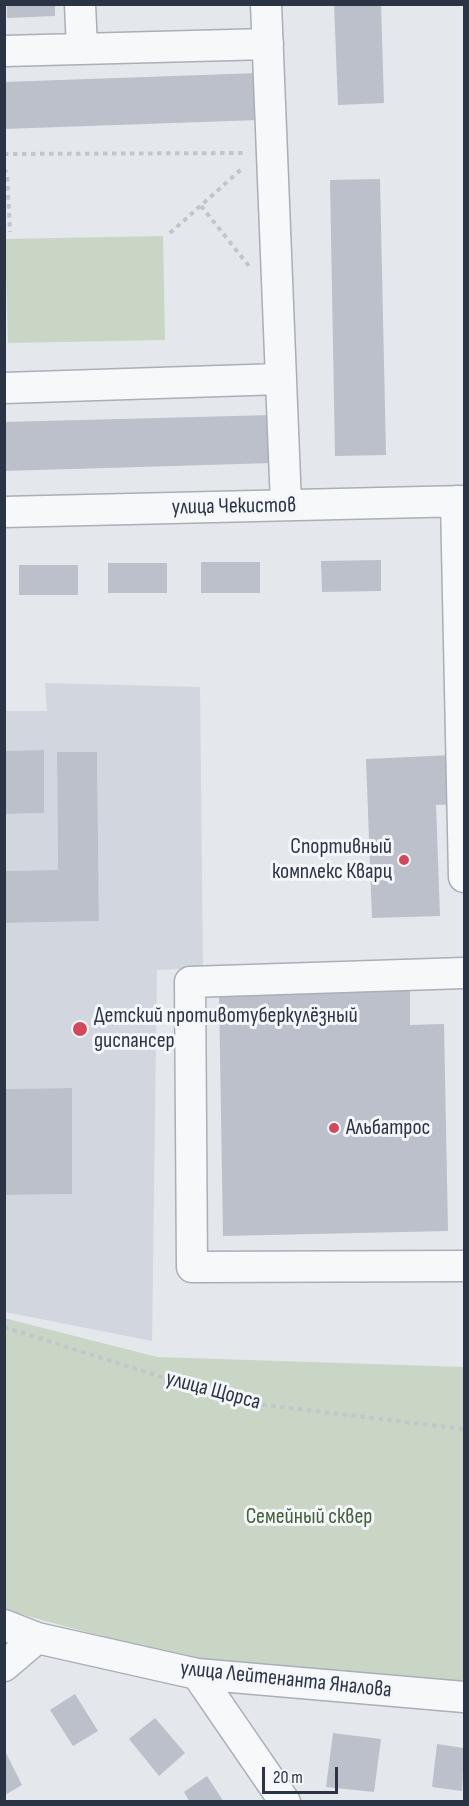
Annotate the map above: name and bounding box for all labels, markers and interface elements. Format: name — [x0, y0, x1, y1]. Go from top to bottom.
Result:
street label: улица Чекистов — [172, 493, 296, 521]
place label: Спортивный комплекс Кварц — [272, 834, 392, 885]
marker: Спортивный комплекс Кварц — [397, 853, 411, 867]
place label: Детский противотуберкулёзный диспансер — [94, 1003, 358, 1054]
marker: Детский противотуберкулёзный диспансер — [71, 1020, 89, 1038]
place label: Альбатрос — [346, 1115, 430, 1141]
marker: Альбатрос — [327, 1121, 341, 1135]
street label: улица Щорса — [163, 1366, 263, 1416]
park label: Семейный сквер — [246, 1504, 372, 1530]
street label: улица Лейтенанта Яналова — [179, 1656, 393, 1704]
scale bar — [265, 1755, 342, 1793]
text: 20 m — [273, 1767, 303, 1788]

